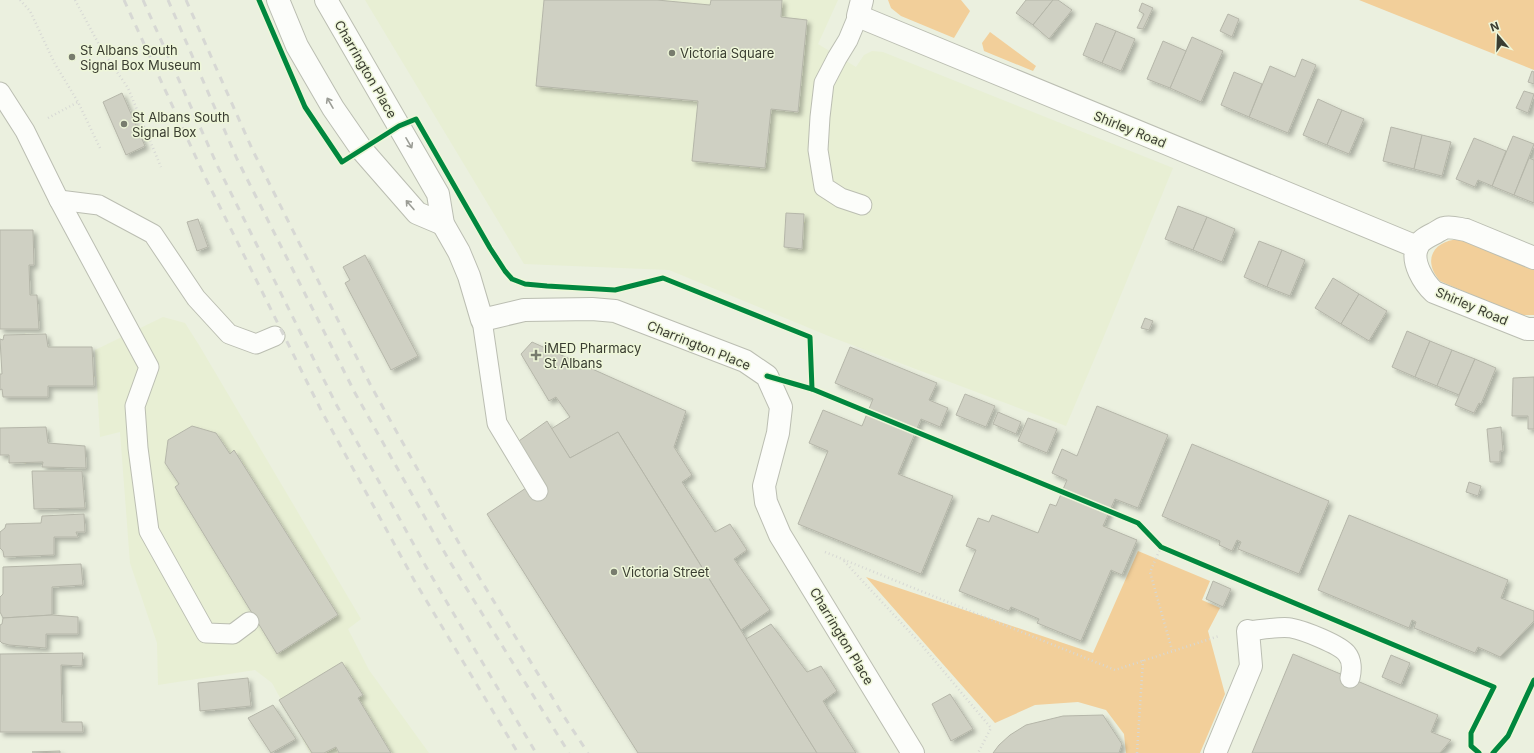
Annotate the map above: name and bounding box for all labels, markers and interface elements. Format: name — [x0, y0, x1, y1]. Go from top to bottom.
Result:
north arrow — [1478, 16, 1518, 56]
street label: Charrington Place — [331, 17, 401, 121]
text: N — [1488, 19, 1501, 35]
place label: St Albans South Signal Box Museum — [80, 42, 201, 73]
place label: Victoria Square — [680, 45, 774, 61]
marker: Victoria Square — [667, 48, 677, 58]
marker: St Albans South Signal Box Museum — [67, 52, 77, 62]
one-way arrow — [325, 97, 333, 109]
street label: Shirley Road — [1091, 107, 1169, 151]
place label: St Albans South Signal Box — [132, 109, 230, 140]
marker: St Albans South Signal Box — [119, 119, 129, 129]
one-way arrow — [405, 137, 413, 149]
one-way arrow — [406, 200, 415, 210]
street label: Shirley Road — [1433, 284, 1511, 328]
street label: Charrington Place — [645, 317, 753, 373]
place label: iMED Pharmacy St Albans — [544, 340, 641, 371]
marker: iMED Pharmacy St Albans — [531, 350, 541, 360]
place label: Victoria Street — [622, 564, 709, 580]
marker: Victoria Street — [609, 567, 619, 577]
street label: Charrington Place — [807, 585, 877, 687]

